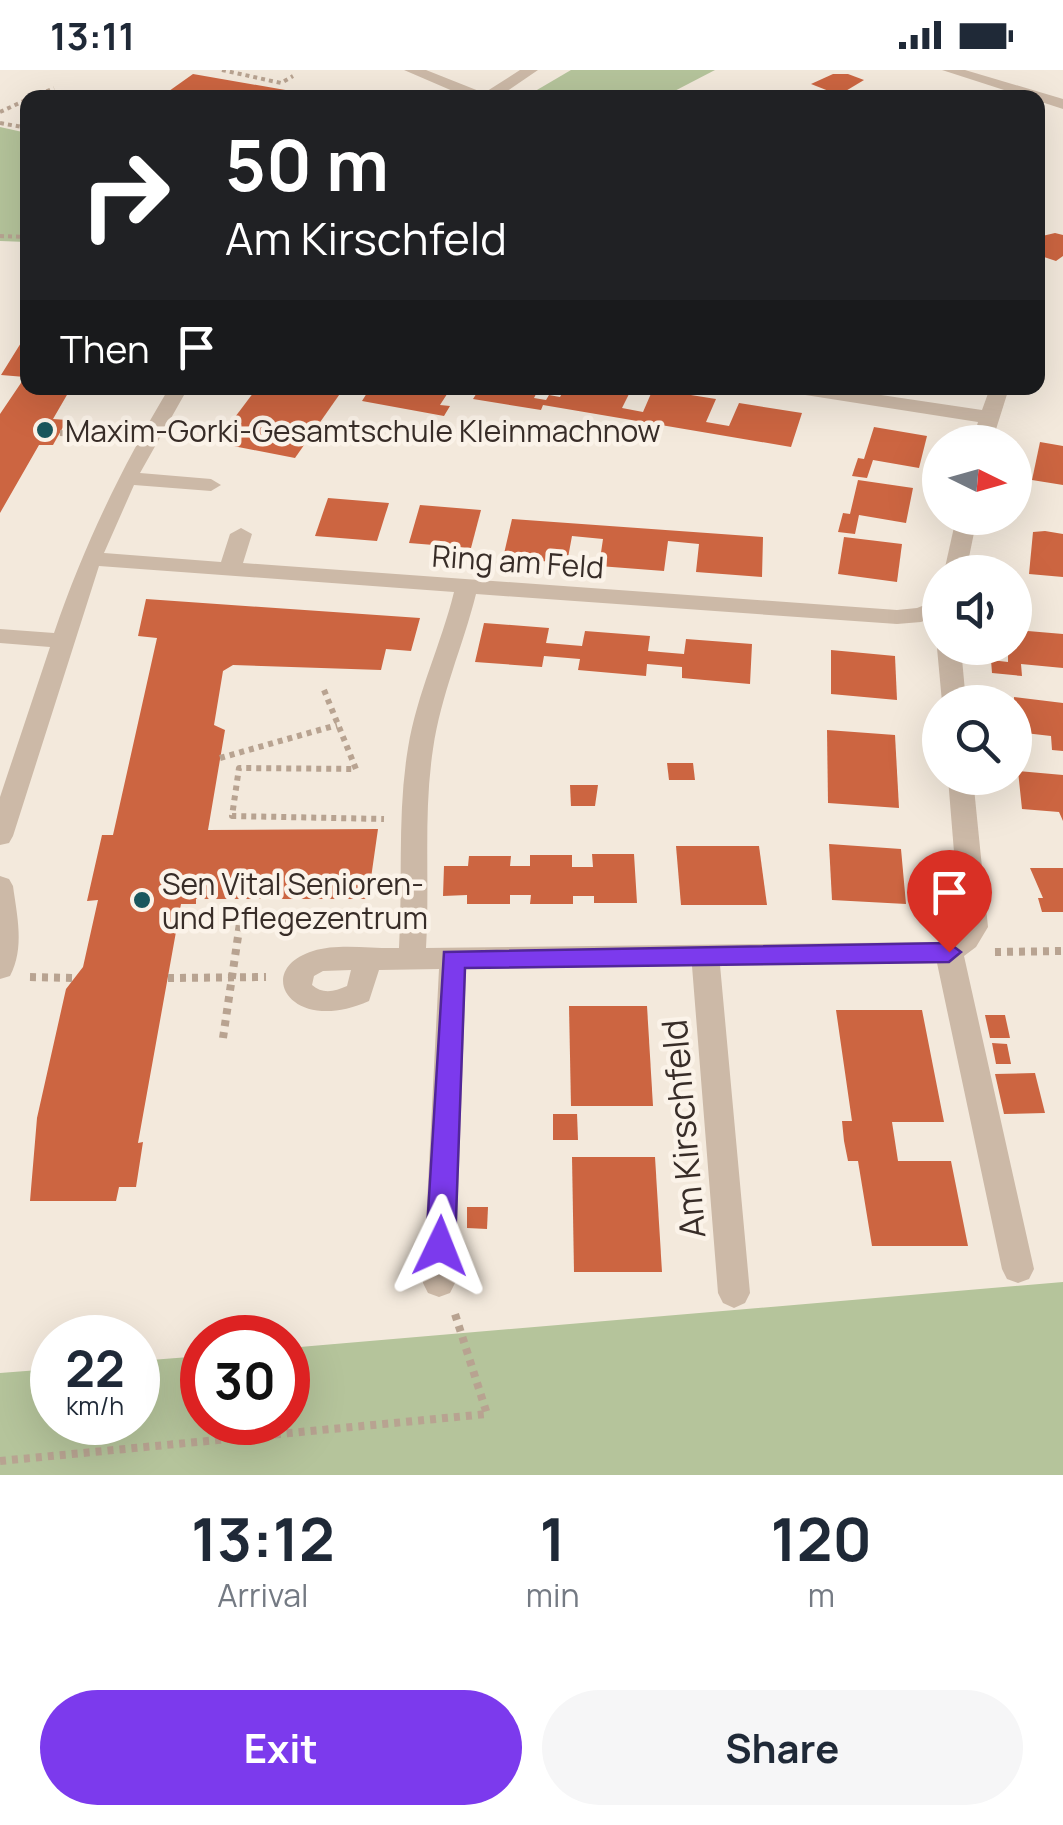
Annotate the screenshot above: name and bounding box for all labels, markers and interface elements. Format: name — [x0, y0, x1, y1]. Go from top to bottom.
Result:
text: 13:11 — [50, 9, 135, 61]
text: 50 m — [225, 116, 389, 212]
icon: right — [60, 130, 190, 260]
text: Am Kirschfeld — [225, 207, 507, 269]
icon: arrive — [169, 320, 224, 375]
text: Then — [60, 322, 149, 374]
place label: Maxim-Gorki-Gesamtschule Kleinmachnow — [65, 410, 661, 451]
marker: Maxim-Gorki-Gesamtschule Kleinmachnow — [34, 419, 56, 441]
north arrow — [922, 425, 1032, 535]
map controls — [922, 425, 1032, 795]
street label: Ring am Feld — [430, 535, 606, 587]
button: sound — [922, 555, 1032, 665]
button: search — [922, 685, 1032, 795]
pin — [907, 850, 992, 953]
place label: Sen Vital Senioren- und Pflegezentrum — [162, 863, 428, 938]
icon: arrive — [922, 865, 977, 920]
marker: Sen Vital Senioren- und Pflegezentrum — [131, 889, 153, 911]
street label: Am Kirschfeld — [650, 1018, 716, 1240]
position arrow — [388, 1194, 492, 1298]
speed limit sign: 30 — [180, 1315, 310, 1445]
text: 22 — [65, 1334, 125, 1402]
text: km/h — [66, 1388, 124, 1423]
text: 13:12 — [191, 1497, 335, 1579]
text: 1 — [539, 1497, 566, 1579]
text: 120 — [770, 1497, 872, 1579]
text: Arrival — [217, 1573, 309, 1617]
text: min — [526, 1573, 579, 1617]
text: m — [808, 1573, 835, 1617]
button: Exit — [40, 1690, 522, 1805]
button: Share — [542, 1690, 1023, 1805]

